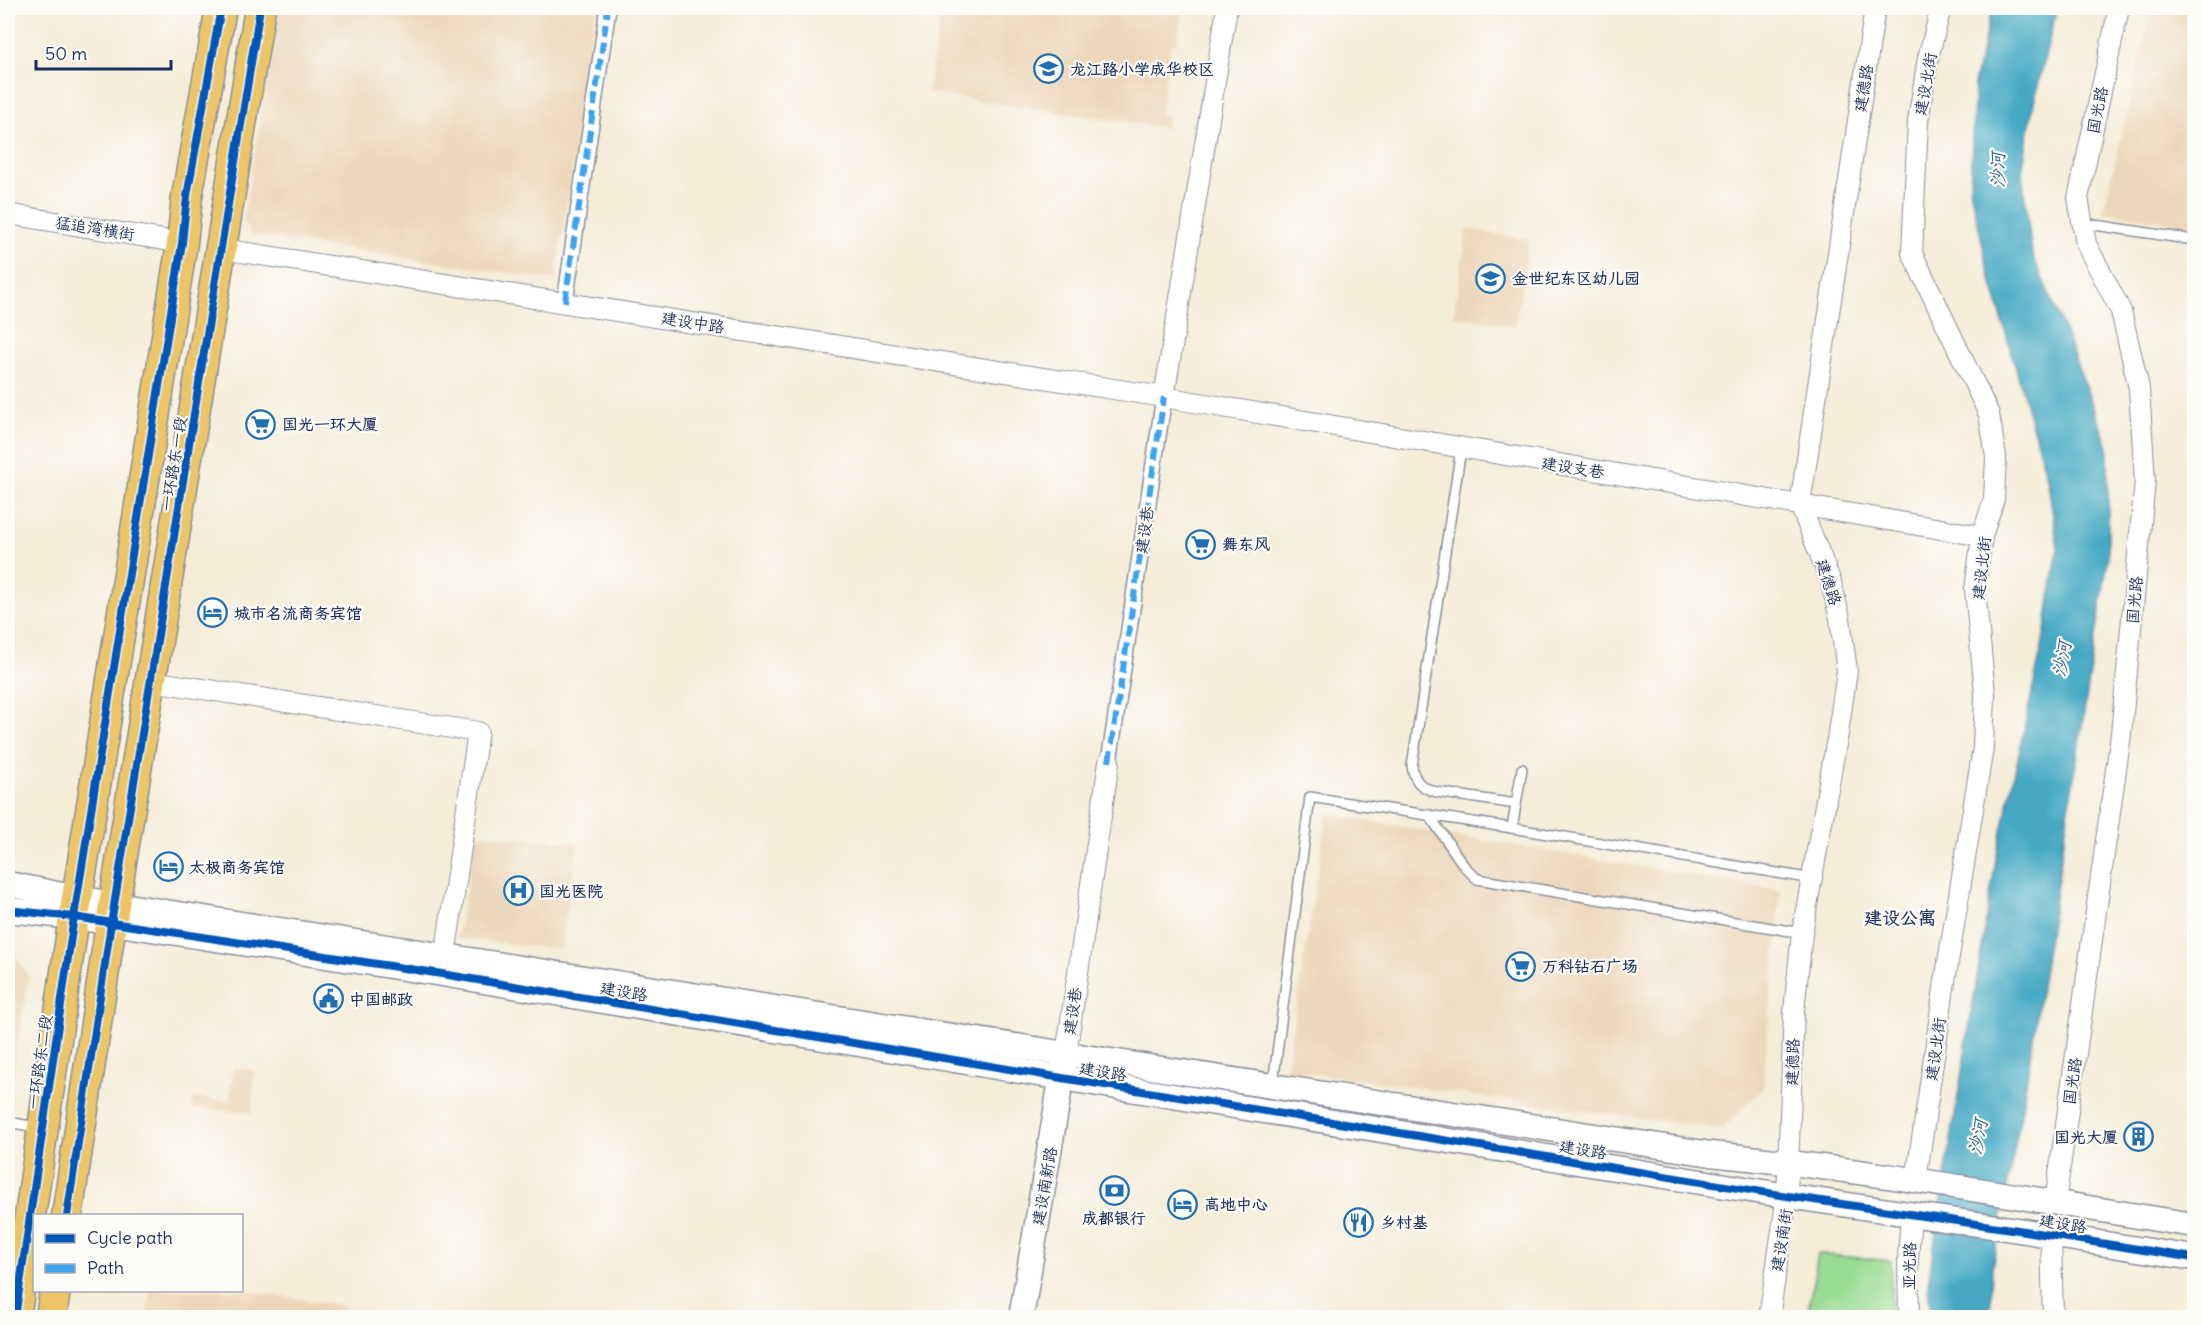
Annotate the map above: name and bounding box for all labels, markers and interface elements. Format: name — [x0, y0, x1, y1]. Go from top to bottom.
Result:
scale bar — [36, 33, 171, 71]
text: 50 m — [45, 42, 87, 65]
street label: 建设北街 — [1910, 51, 1940, 117]
school or university icon: 龙江路小学成华校区 — [1033, 53, 1065, 85]
place label: 龙江路小学成华校区 — [1070, 59, 1214, 79]
street label: 建德路 — [1849, 63, 1877, 113]
street label: 国光路 — [2083, 85, 2111, 135]
water label: 沙河 — [1986, 149, 2009, 188]
street label: 猛追湾横街 — [54, 212, 136, 244]
school or university icon: 金世纪东区幼儿园 — [1475, 262, 1507, 294]
place label: 金世纪东区幼儿园 — [1512, 268, 1640, 288]
street label: 建设中路 — [660, 307, 726, 337]
supermarket icon: 国光一环大厦 — [245, 408, 277, 440]
place label: 国光一环大厦 — [282, 414, 378, 434]
street label: 一环路东一段 — [156, 415, 190, 513]
street label: 建设支巷 — [1540, 452, 1606, 482]
street label: 建设巷 — [1131, 505, 1157, 555]
supermarket icon: 舞东风 — [1185, 528, 1217, 560]
place label: 舞东风 — [1222, 534, 1270, 554]
street label: 建设北街 — [1968, 535, 1994, 601]
street label: 建德路 — [1812, 556, 1846, 608]
street label: 国光路 — [2122, 575, 2146, 625]
hotel icon: 城市名流商务宾馆 — [197, 597, 229, 629]
place label: 城市名流商务宾馆 — [234, 603, 362, 623]
water label: 沙河 — [2047, 636, 2076, 679]
hotel icon: 太极商务宾馆 — [152, 851, 184, 883]
place label: 太极商务宾馆 — [189, 857, 285, 877]
hospital icon: 国光医院 — [502, 875, 534, 907]
place label: 国光医院 — [539, 881, 603, 901]
district label: 建设公寓 — [1864, 906, 1936, 929]
supermarket icon: 万科钻石广场 — [1505, 950, 1537, 982]
place label: 万科钻石广场 — [1542, 956, 1638, 976]
street label: 建设路 — [599, 977, 649, 1005]
public building icon: 中国邮政 — [312, 983, 344, 1015]
street label: 建设巷 — [1059, 986, 1085, 1036]
place label: 中国邮政 — [349, 989, 413, 1009]
street label: 一环路东二段 — [22, 1013, 56, 1111]
street label: 建设北街 — [1921, 1016, 1949, 1082]
street label: 建德路 — [1781, 1038, 1803, 1086]
street label: 国光路 — [2059, 1056, 2085, 1106]
street label: 建设路 — [1078, 1057, 1128, 1085]
water label: 沙河 — [1963, 1114, 1992, 1157]
building icon: 国光大厦 — [2123, 1121, 2155, 1153]
place label: 国光大厦 — [2054, 1127, 2118, 1147]
street label: 建设路 — [1558, 1135, 1608, 1163]
street label: 建设南新路 — [1027, 1145, 1061, 1227]
bank icon: 成都银行 — [1098, 1174, 1130, 1206]
hotel icon: 高地中心 — [1167, 1188, 1199, 1220]
place label: 高地中心 — [1204, 1194, 1268, 1214]
restaurant icon: 乡村基 — [1343, 1206, 1375, 1238]
street label: 建设南街 — [1766, 1207, 1796, 1273]
place label: 成都银行 — [1082, 1208, 1146, 1228]
street label: 建设路 — [2038, 1209, 2088, 1237]
place label: 乡村基 — [1380, 1212, 1428, 1232]
legend — [33, 1214, 243, 1292]
text: Cycle path — [87, 1226, 173, 1249]
street label: 亚光路 — [1899, 1242, 1919, 1290]
text: Path — [87, 1256, 124, 1279]

